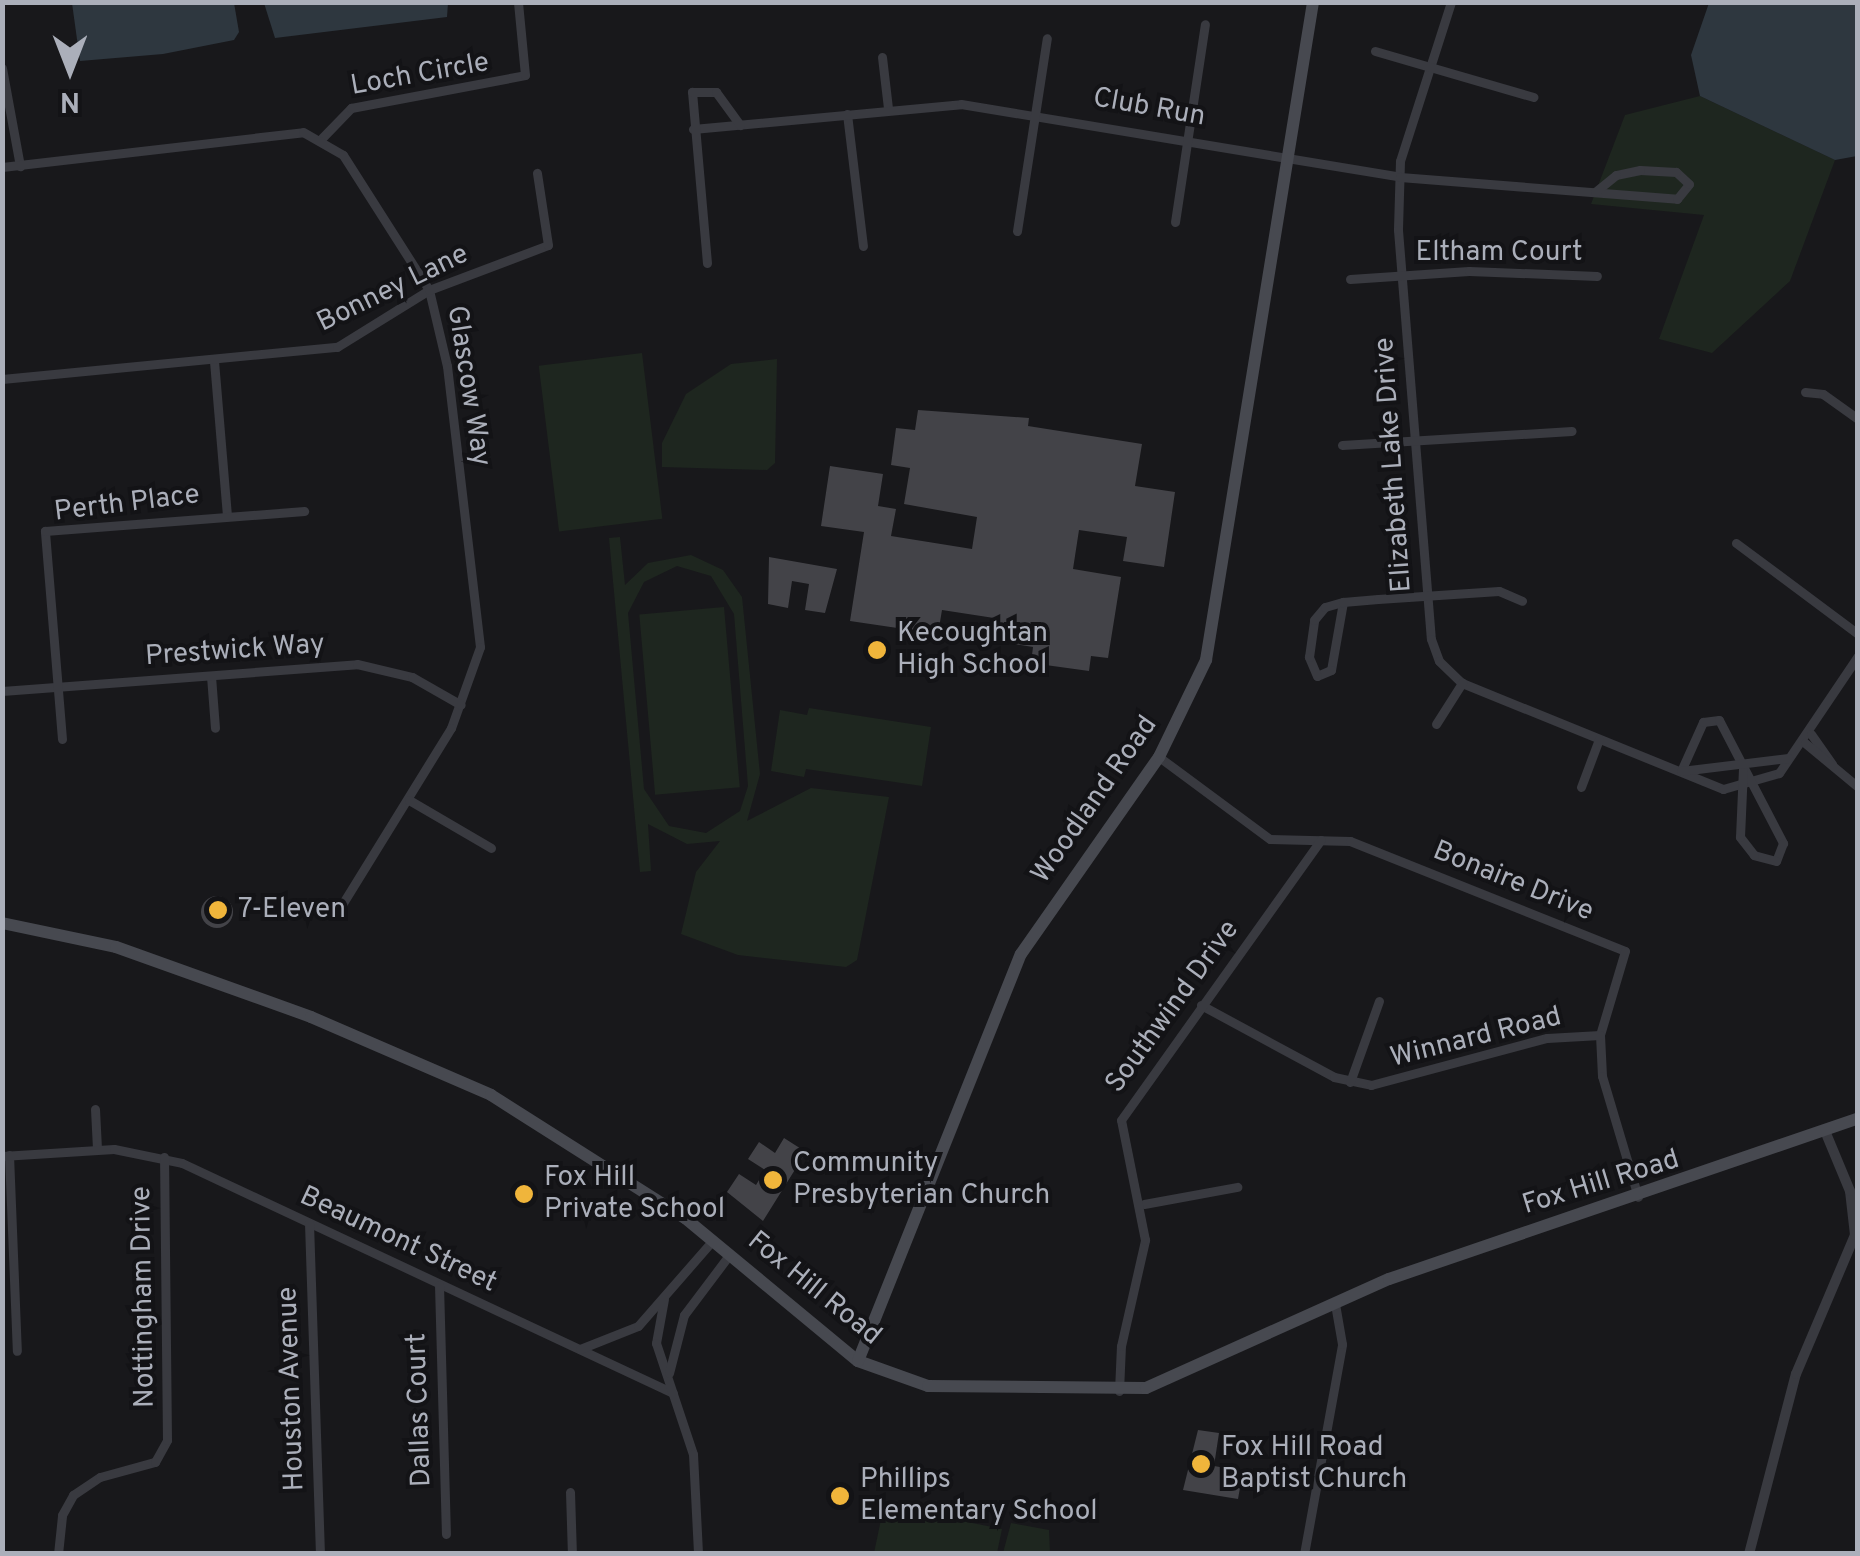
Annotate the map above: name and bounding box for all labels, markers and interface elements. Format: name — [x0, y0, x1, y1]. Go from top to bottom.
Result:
north arrow — [20, 20, 120, 120]
street label: Loch Circle — [348, 46, 492, 104]
text: N — [60, 82, 80, 118]
street label: Club Run — [1090, 82, 1208, 134]
street label: Eltham Court — [1415, 236, 1583, 270]
street label: Bonney Lane — [312, 238, 474, 340]
street label: Glascow Way — [439, 303, 497, 469]
street label: Elizabeth Lake Drive — [1368, 336, 1420, 594]
street label: Perth Place — [52, 478, 202, 530]
place label: Kecoughtan High School — [897, 617, 1048, 683]
street label: Prestwick Way — [144, 628, 326, 674]
marker: Kecoughtan High School — [866, 639, 888, 661]
street label: Woodland Road — [1025, 710, 1165, 890]
street label: Bonaire Drive — [1428, 835, 1598, 929]
place label: 7-Eleven — [238, 893, 346, 927]
marker: 7-Eleven — [207, 899, 229, 921]
street label: Southwind Drive — [1099, 914, 1247, 1100]
street label: Winnard Road — [1387, 1001, 1565, 1075]
street label: Fox Hill Road — [1518, 1143, 1684, 1223]
place label: Community Presbyterian Church — [793, 1147, 1050, 1213]
place label: Fox Hill Private School — [544, 1161, 725, 1227]
marker: Community Presbyterian Church — [762, 1169, 784, 1191]
street label: Beaumont Street — [294, 1180, 502, 1300]
marker: Fox Hill Private School — [513, 1183, 535, 1205]
street label: Nottingham Drive — [125, 1186, 163, 1408]
street label: Fox Hill Road — [740, 1225, 888, 1353]
street label: Houston Avenue — [272, 1286, 312, 1492]
street label: Dallas Court — [401, 1332, 439, 1488]
place label: Fox Hill Road Baptist Church — [1221, 1431, 1407, 1497]
marker: Fox Hill Road Baptist Church — [1190, 1453, 1212, 1475]
place label: Phillips Elementary School — [860, 1463, 1098, 1529]
marker: Phillips Elementary School — [829, 1485, 851, 1507]

